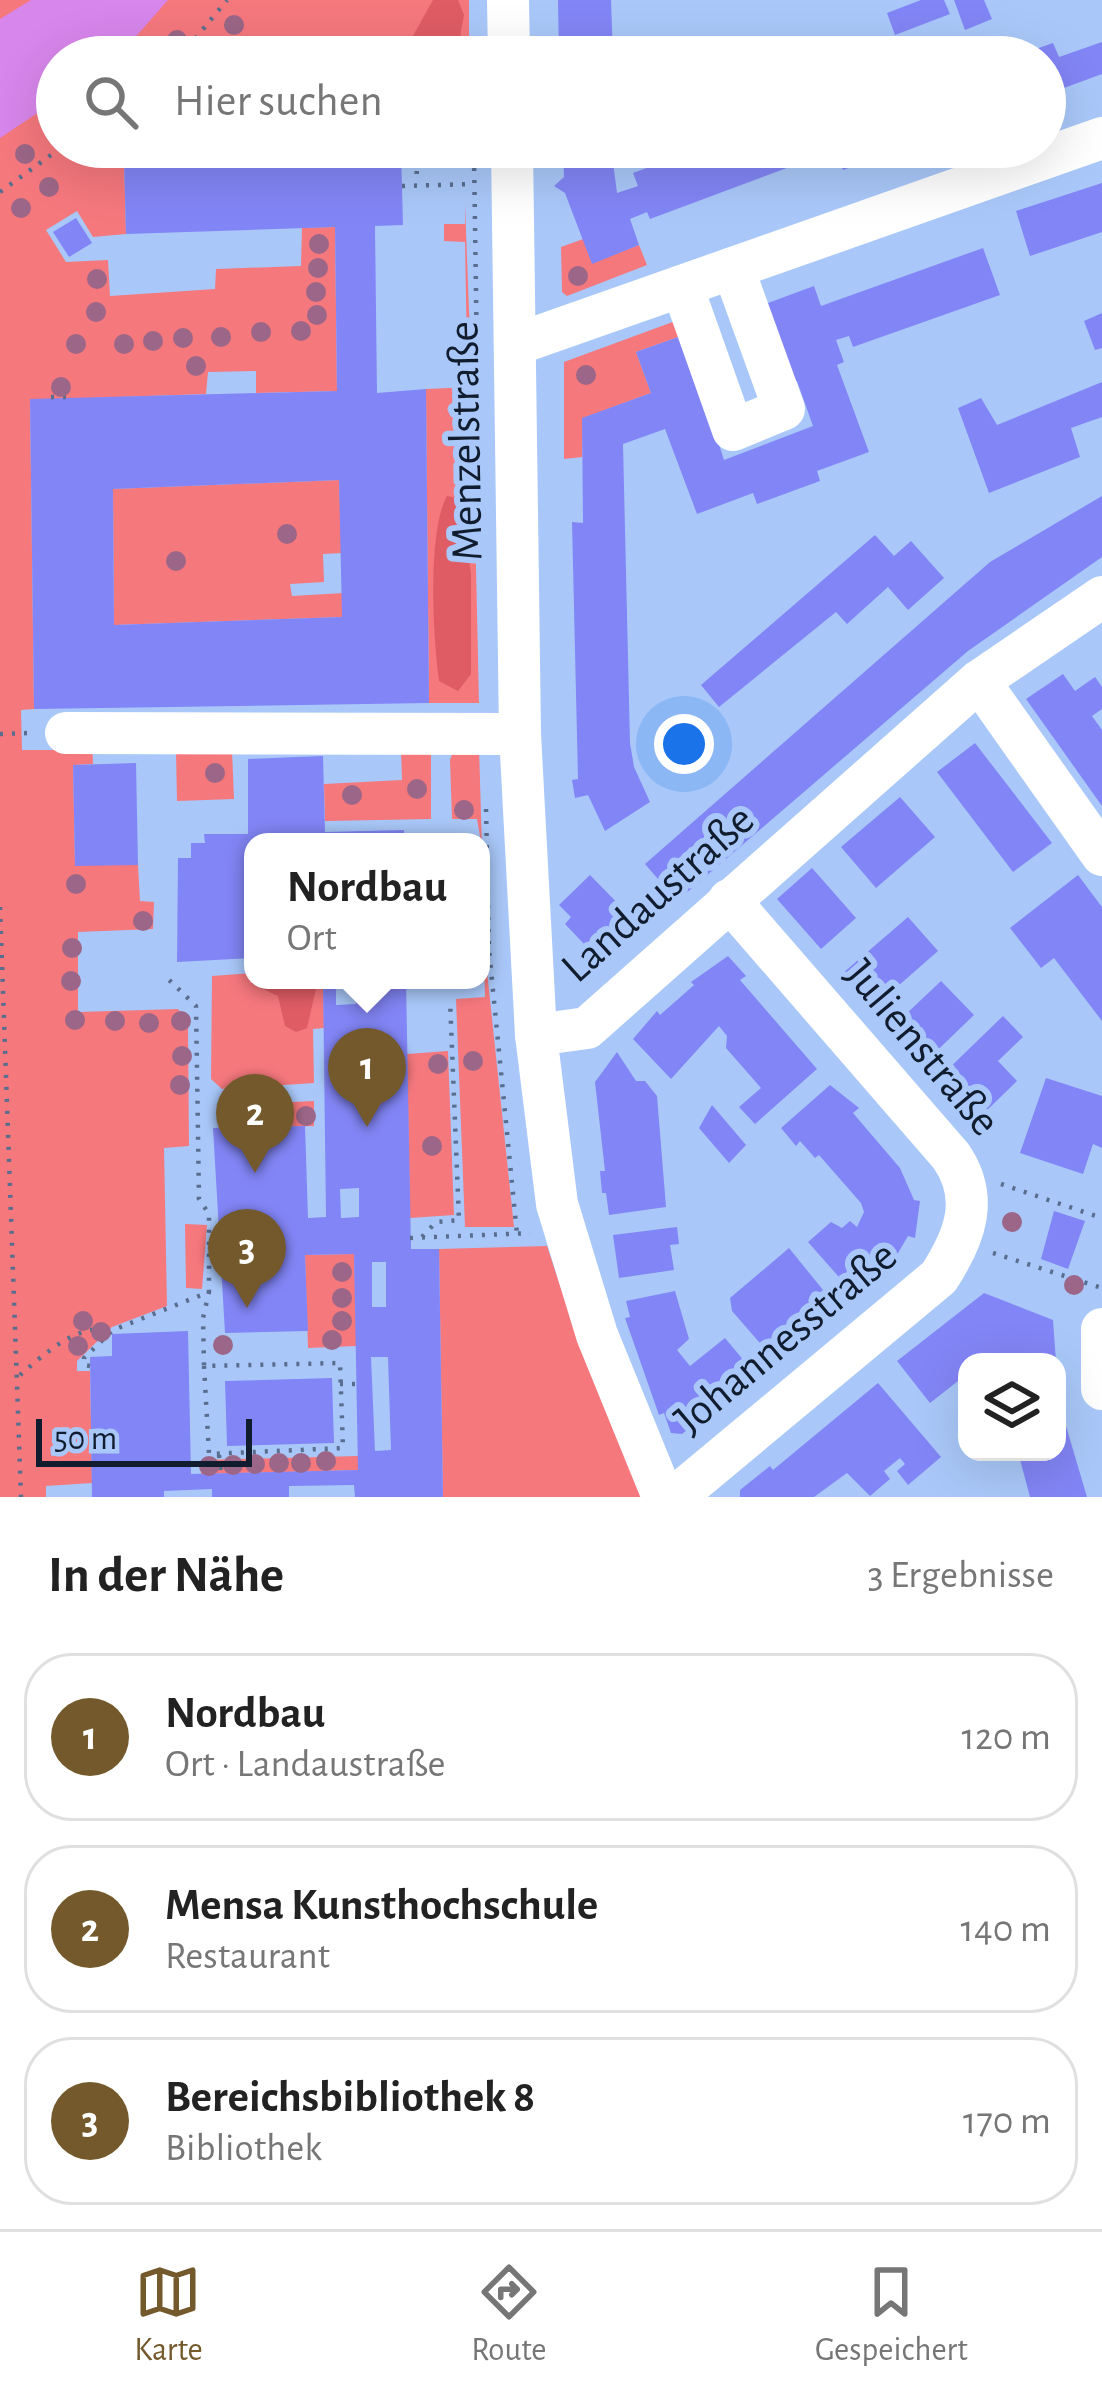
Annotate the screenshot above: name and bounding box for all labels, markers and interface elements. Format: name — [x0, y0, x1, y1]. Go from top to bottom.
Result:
search box — [36, 36, 1066, 168]
icon: search — [78, 69, 144, 135]
text: Hier suchen — [174, 79, 383, 124]
street label: Menzelstraße — [441, 321, 491, 561]
your location — [654, 714, 714, 774]
street label: Landaustraße — [553, 797, 763, 991]
popup — [244, 833, 490, 989]
text: Nordbau — [287, 865, 447, 910]
text: Ort — [287, 919, 337, 958]
street label: Julienstraße — [836, 952, 1008, 1144]
pin: 1 — [328, 1028, 406, 1127]
pin: 2 — [216, 1074, 294, 1173]
pin: 3 — [208, 1209, 286, 1308]
street label: Johannesstraße — [667, 1233, 905, 1443]
map controls — [958, 1353, 1066, 1461]
button: layers — [958, 1353, 1066, 1461]
scale bar — [36, 1413, 252, 1466]
text: 50 m — [54, 1423, 117, 1456]
text: In der Nähe — [48, 1550, 284, 1601]
text: 3 Ergebnisse — [867, 1556, 1054, 1595]
text: Nordbau — [165, 1691, 325, 1736]
text: 1 — [83, 1718, 97, 1757]
text: 120 m — [962, 1718, 1051, 1757]
text: Ort · Landaustraße — [165, 1745, 445, 1784]
text: Mensa Kunsthochschule — [165, 1883, 598, 1928]
text: 2 — [81, 1910, 99, 1949]
text: 140 m — [961, 1910, 1051, 1949]
text: Restaurant — [165, 1937, 330, 1976]
text: Bereichsbibliothek 8 — [165, 2075, 535, 2120]
text: 3 — [82, 2102, 98, 2141]
text: 170 m — [963, 2102, 1051, 2141]
text: Bibliothek — [165, 2129, 322, 2168]
tab: Karte — [134, 2259, 203, 2371]
tab: Route — [471, 2259, 547, 2371]
tab: Gespeichert — [815, 2259, 968, 2371]

